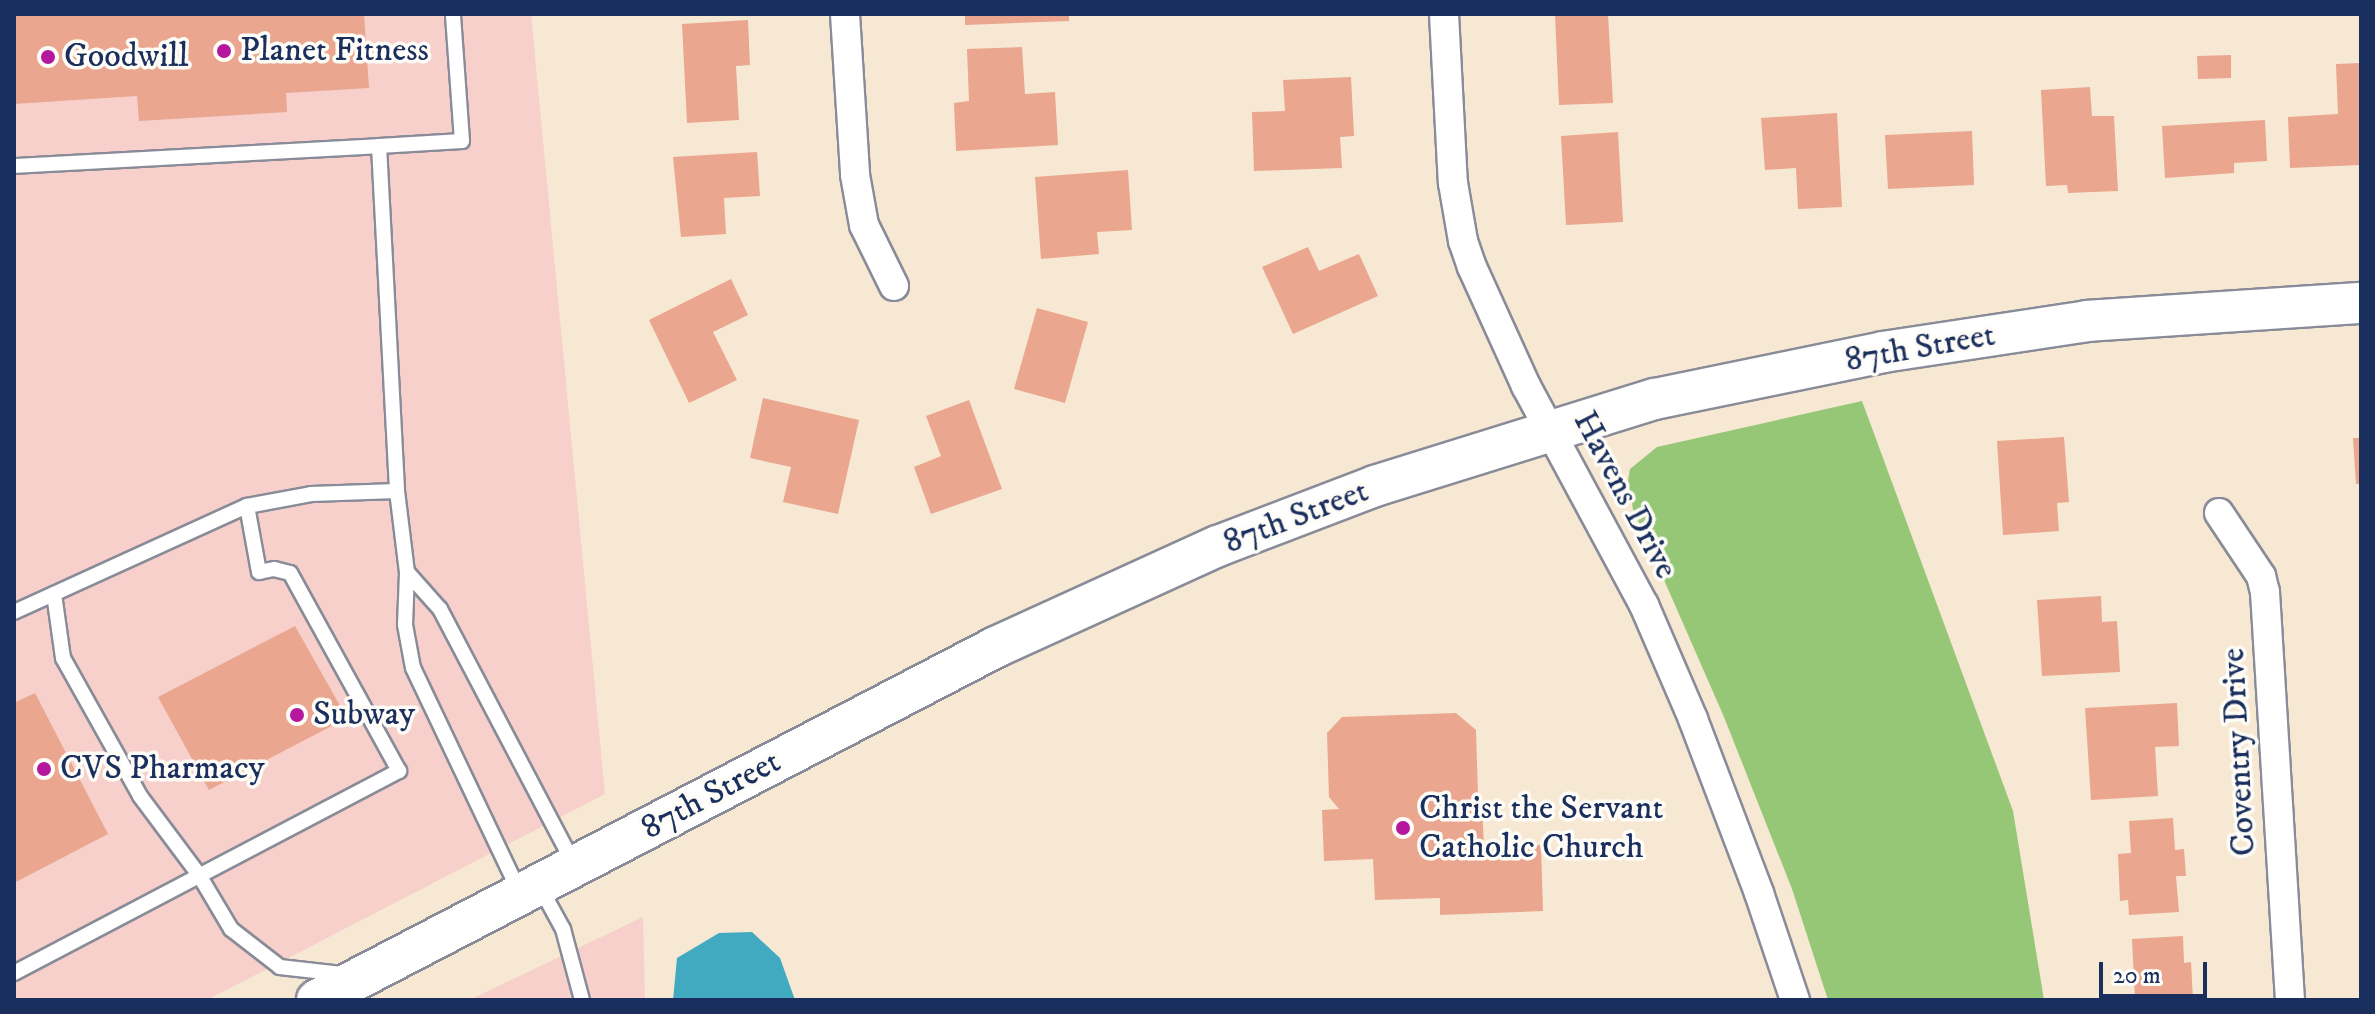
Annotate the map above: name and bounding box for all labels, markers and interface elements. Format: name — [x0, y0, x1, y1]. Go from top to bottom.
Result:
place label: Planet Fitness — [240, 31, 429, 71]
place label: Goodwill — [64, 37, 189, 77]
marker: Planet Fitness — [215, 42, 233, 60]
marker: Goodwill — [39, 48, 57, 66]
street label: 87th Street — [1842, 315, 1998, 381]
street label: Havens Drive — [1564, 404, 1686, 586]
street label: 87th Street — [1218, 471, 1374, 563]
street label: Coventry Drive — [2213, 647, 2265, 857]
place label: Subway — [313, 695, 415, 735]
marker: Subway — [288, 706, 306, 724]
street label: 87th Street — [635, 741, 787, 849]
place label: CVS Pharmacy — [60, 749, 265, 789]
marker: CVS Pharmacy — [35, 760, 53, 778]
place label: Christ the Servant Catholic Church — [1419, 788, 1663, 868]
marker: Christ the Servant Catholic Church — [1394, 819, 1412, 837]
scale bar — [2103, 946, 2211, 996]
text: 20 m — [2113, 961, 2161, 991]

